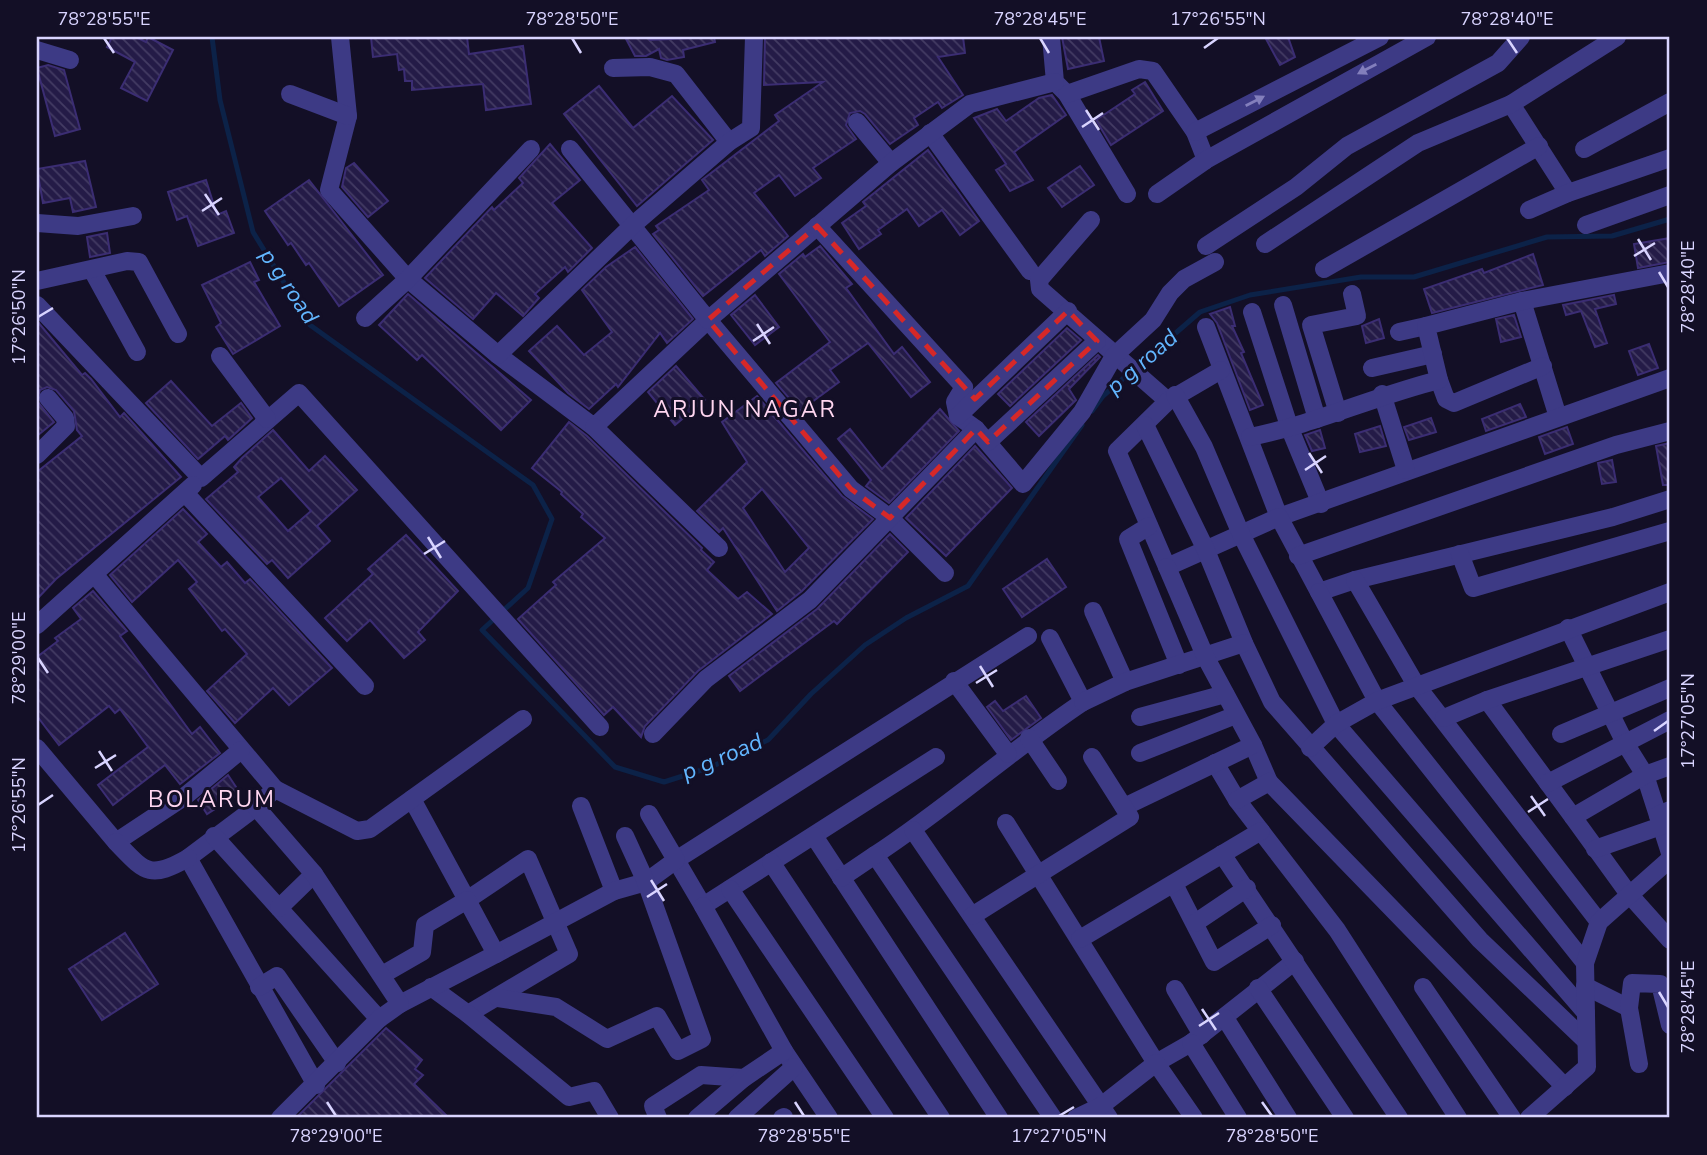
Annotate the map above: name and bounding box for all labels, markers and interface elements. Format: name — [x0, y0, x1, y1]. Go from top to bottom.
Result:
text: 78°28'55"E — [58, 7, 151, 31]
text: 78°28'50"E — [526, 7, 619, 31]
text: 78°28'45"E — [994, 7, 1087, 31]
text: 17°26'55"N — [1170, 7, 1266, 31]
text: 78°28'40"E — [1461, 7, 1554, 31]
one-way arrow — [1357, 63, 1377, 74]
one-way arrow — [1246, 95, 1266, 107]
text: 78°28'40"E — [1676, 241, 1700, 334]
water label: p g road — [252, 242, 326, 330]
text: 17°26'50"N — [7, 269, 31, 365]
water label: p g road — [1100, 322, 1185, 402]
district label: ARJUN NAGAR — [653, 394, 837, 425]
text: 78°29'00"E — [7, 612, 31, 705]
text: 17°27'05"N — [1676, 673, 1700, 769]
water label: p g road — [677, 726, 768, 788]
text: 17°26'55"N — [7, 757, 31, 853]
district label: BOLARUM — [148, 784, 276, 815]
text: 78°28'45"E — [1676, 961, 1700, 1054]
text: 78°29'00"E — [290, 1124, 383, 1148]
text: 78°28'55"E — [758, 1124, 851, 1148]
text: 17°27'05"N — [1011, 1124, 1107, 1148]
text: 78°28'50"E — [1226, 1124, 1319, 1148]

